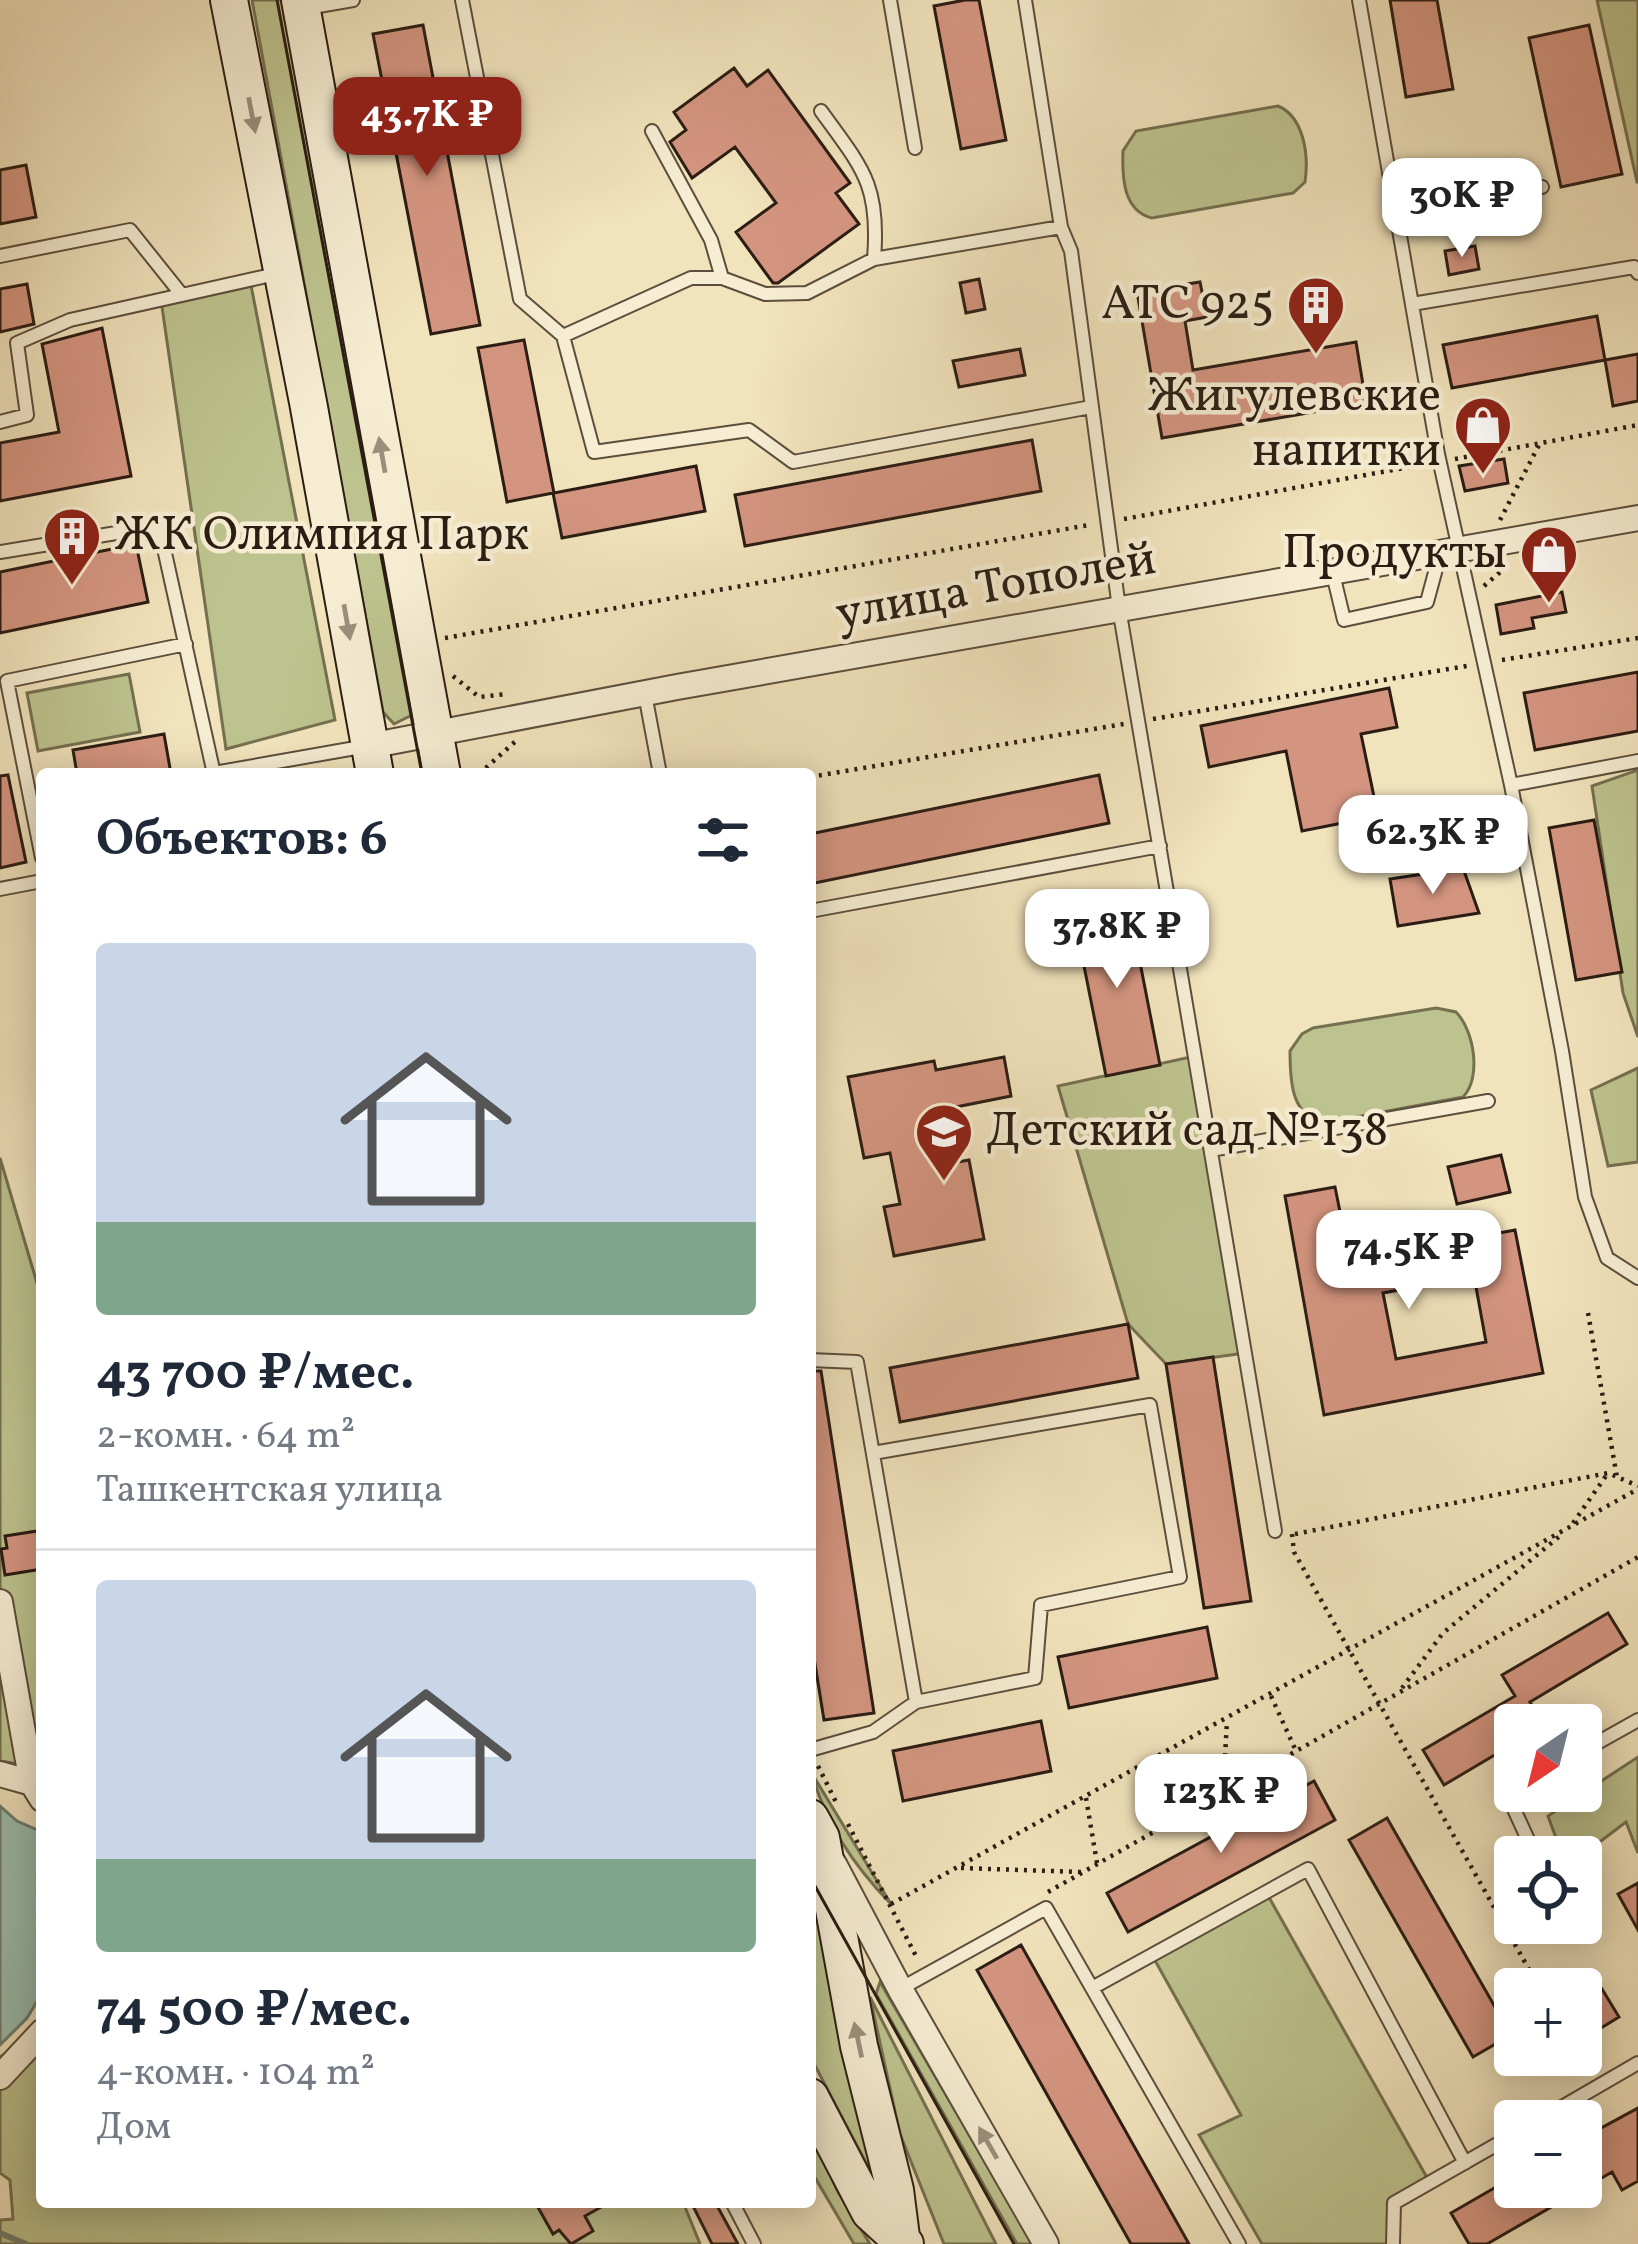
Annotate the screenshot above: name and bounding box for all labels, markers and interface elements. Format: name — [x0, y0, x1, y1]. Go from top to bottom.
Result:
pin: 43.7K ₽ — [316, 77, 538, 179]
text: 43.7K ₽ — [360, 89, 494, 143]
one-way arrow — [243, 96, 262, 134]
pin: 30K ₽ — [1378, 158, 1546, 260]
text: 30K ₽ — [1409, 170, 1515, 224]
place label: АТС 925 — [1101, 272, 1274, 339]
building icon: АТС 925 — [1285, 274, 1347, 356]
place label: Жигулевские напитки — [1147, 364, 1441, 486]
shop icon: Жигулевские напитки — [1452, 394, 1514, 476]
one-way arrow — [372, 435, 391, 473]
place label: ЖК Олимпия Парк — [114, 503, 529, 570]
building icon: ЖК Олимпия Парк — [41, 505, 103, 587]
place label: Продукты — [1282, 521, 1507, 588]
shop icon: Продукты — [1518, 523, 1580, 605]
street label: улица Тополей — [831, 527, 1161, 649]
one-way arrow — [338, 604, 357, 641]
pin: 62.3K ₽ — [1322, 795, 1544, 897]
text: Объектов: 6 — [96, 805, 388, 876]
icon: filters — [690, 807, 756, 873]
text: 62.3K ₽ — [1366, 807, 1500, 861]
pin: 37.8K ₽ — [1006, 889, 1228, 991]
text: 37.8K ₽ — [1052, 901, 1182, 955]
icon: home — [318, 1021, 534, 1237]
place label: Детский сад №138 — [986, 1099, 1388, 1166]
school or university icon: Детский сад №138 — [913, 1101, 975, 1183]
pin: 74.5K ₽ — [1298, 1210, 1520, 1312]
text: 74.5K ₽ — [1343, 1222, 1475, 1276]
text: 43 700 ₽/мес. — [96, 1339, 415, 1410]
text: 2-комн. · 64 m² — [96, 1410, 355, 1464]
text: Ташкентская улица — [96, 1464, 443, 1518]
icon: home — [318, 1658, 534, 1874]
north arrow — [1494, 1704, 1602, 1812]
map controls — [1494, 1704, 1602, 2208]
pin: 123K ₽ — [1123, 1754, 1319, 1856]
text: 123K ₽ — [1162, 1766, 1280, 1820]
button: locate — [1494, 1836, 1602, 1944]
button: + — [1494, 1968, 1602, 2076]
text: 74 500 ₽/мес. — [96, 1976, 412, 2047]
one-way arrow — [848, 2021, 867, 2059]
text: 4-комн. · 104 m² — [96, 2047, 375, 2101]
button: − — [1494, 2100, 1602, 2208]
text: Дом — [96, 2101, 171, 2155]
one-way arrow — [979, 2126, 1000, 2159]

